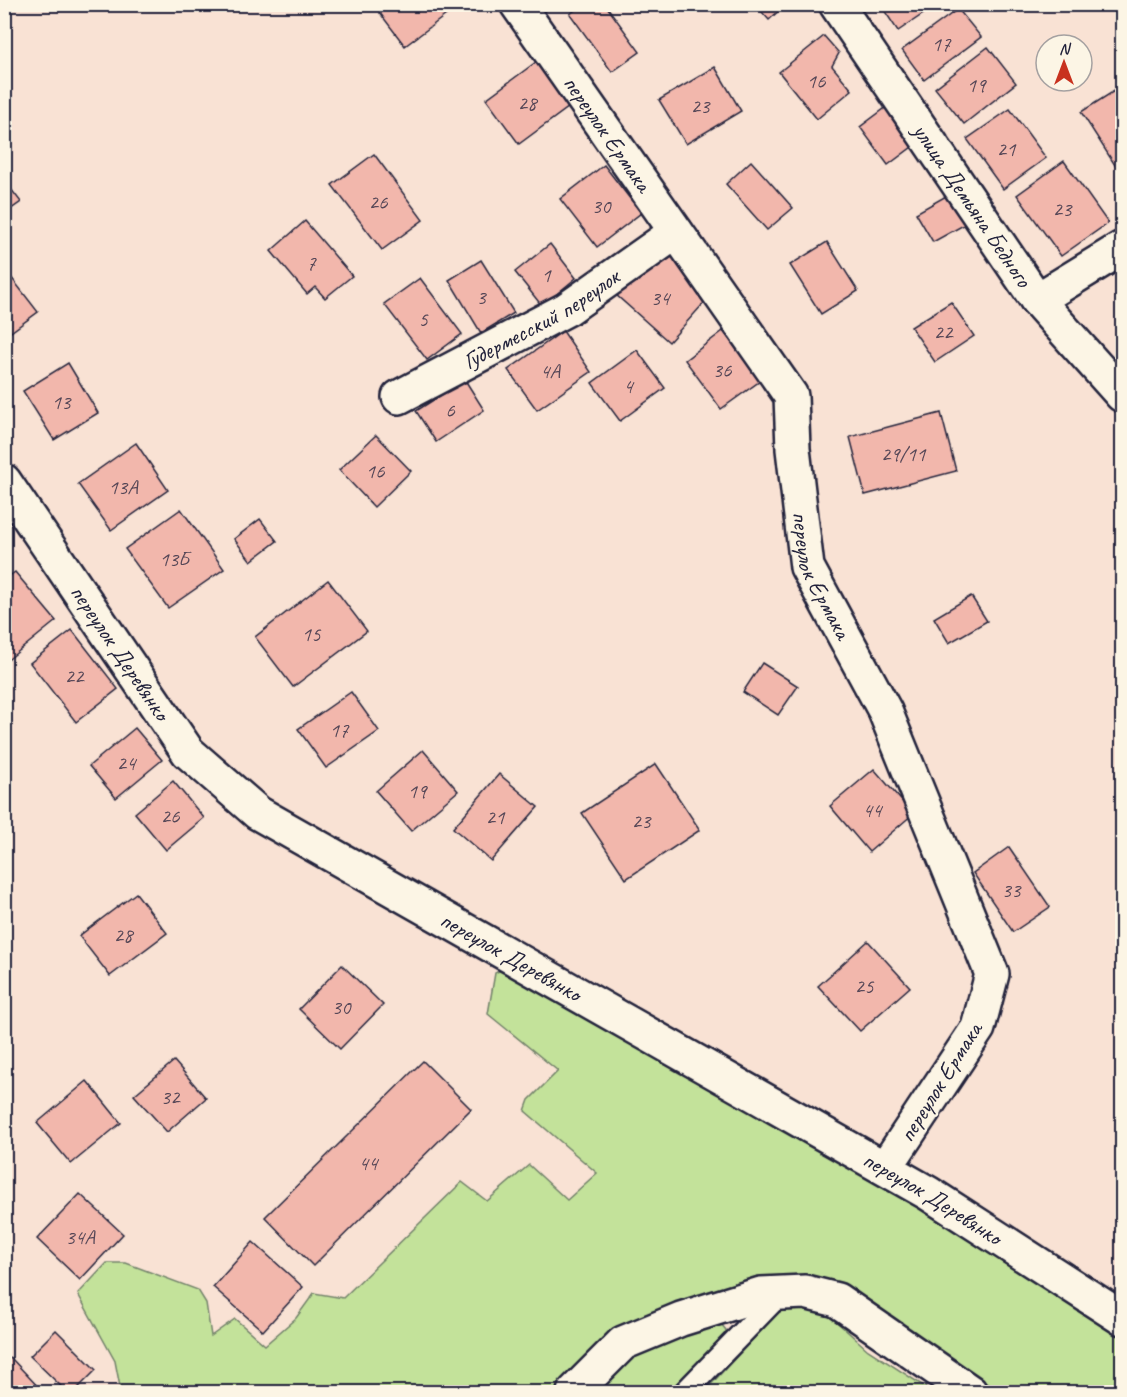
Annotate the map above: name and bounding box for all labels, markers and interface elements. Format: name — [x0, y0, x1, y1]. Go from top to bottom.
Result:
house number: 17 — [932, 31, 952, 57]
north arrow — [1034, 33, 1094, 93]
text: N — [1059, 39, 1072, 59]
house number: 16 — [807, 68, 826, 94]
street label: переулок Ермака — [556, 69, 660, 199]
house number: 19 — [967, 72, 987, 98]
house number: 28 — [518, 90, 539, 116]
house number: 23 — [691, 93, 711, 119]
street label: улица Демьяна Бедного — [905, 116, 1040, 294]
house number: 21 — [997, 136, 1017, 162]
house number: 26 — [369, 189, 388, 215]
house number: 30 — [592, 193, 612, 219]
house number: 23 — [1053, 196, 1073, 222]
house number: 7 — [306, 250, 317, 276]
street label: Гудермесский переулок — [458, 261, 627, 376]
house number: 1 — [541, 262, 552, 288]
house number: 3 — [476, 284, 487, 310]
house number: 34 — [651, 285, 672, 311]
house number: 5 — [418, 306, 429, 332]
house number: 22 — [934, 319, 954, 345]
house number: 36 — [713, 357, 732, 383]
house number: 4А — [540, 358, 561, 384]
house number: 4 — [623, 373, 635, 399]
house number: 13 — [52, 389, 72, 415]
house number: 6 — [445, 397, 455, 423]
house number: 29/11 — [881, 441, 927, 467]
house number: 16 — [366, 458, 385, 484]
house number: 13А — [108, 474, 139, 500]
street label: переулок Ермака — [786, 510, 859, 646]
house number: 13Б — [159, 546, 192, 572]
street label: переулок Деревянко — [64, 579, 178, 728]
house number: 15 — [302, 621, 322, 647]
house number: 22 — [65, 663, 85, 689]
house number: 17 — [330, 717, 350, 743]
house number: 24 — [117, 750, 138, 776]
house number: 19 — [408, 778, 428, 804]
house number: 44 — [863, 797, 884, 823]
house number: 26 — [161, 803, 180, 829]
house number: 21 — [486, 804, 506, 830]
house number: 23 — [632, 808, 652, 834]
house number: 33 — [1002, 877, 1022, 903]
street label: переулок Деревянко — [435, 904, 589, 1010]
house number: 28 — [114, 922, 135, 948]
house number: 25 — [855, 973, 875, 999]
house number: 30 — [332, 994, 352, 1020]
street label: переулок Ермака — [891, 1015, 990, 1147]
house number: 32 — [161, 1084, 181, 1110]
street label: переулок Деревянко — [858, 1144, 1010, 1253]
house number: 44 — [359, 1150, 380, 1176]
house number: 34А — [65, 1224, 96, 1250]

